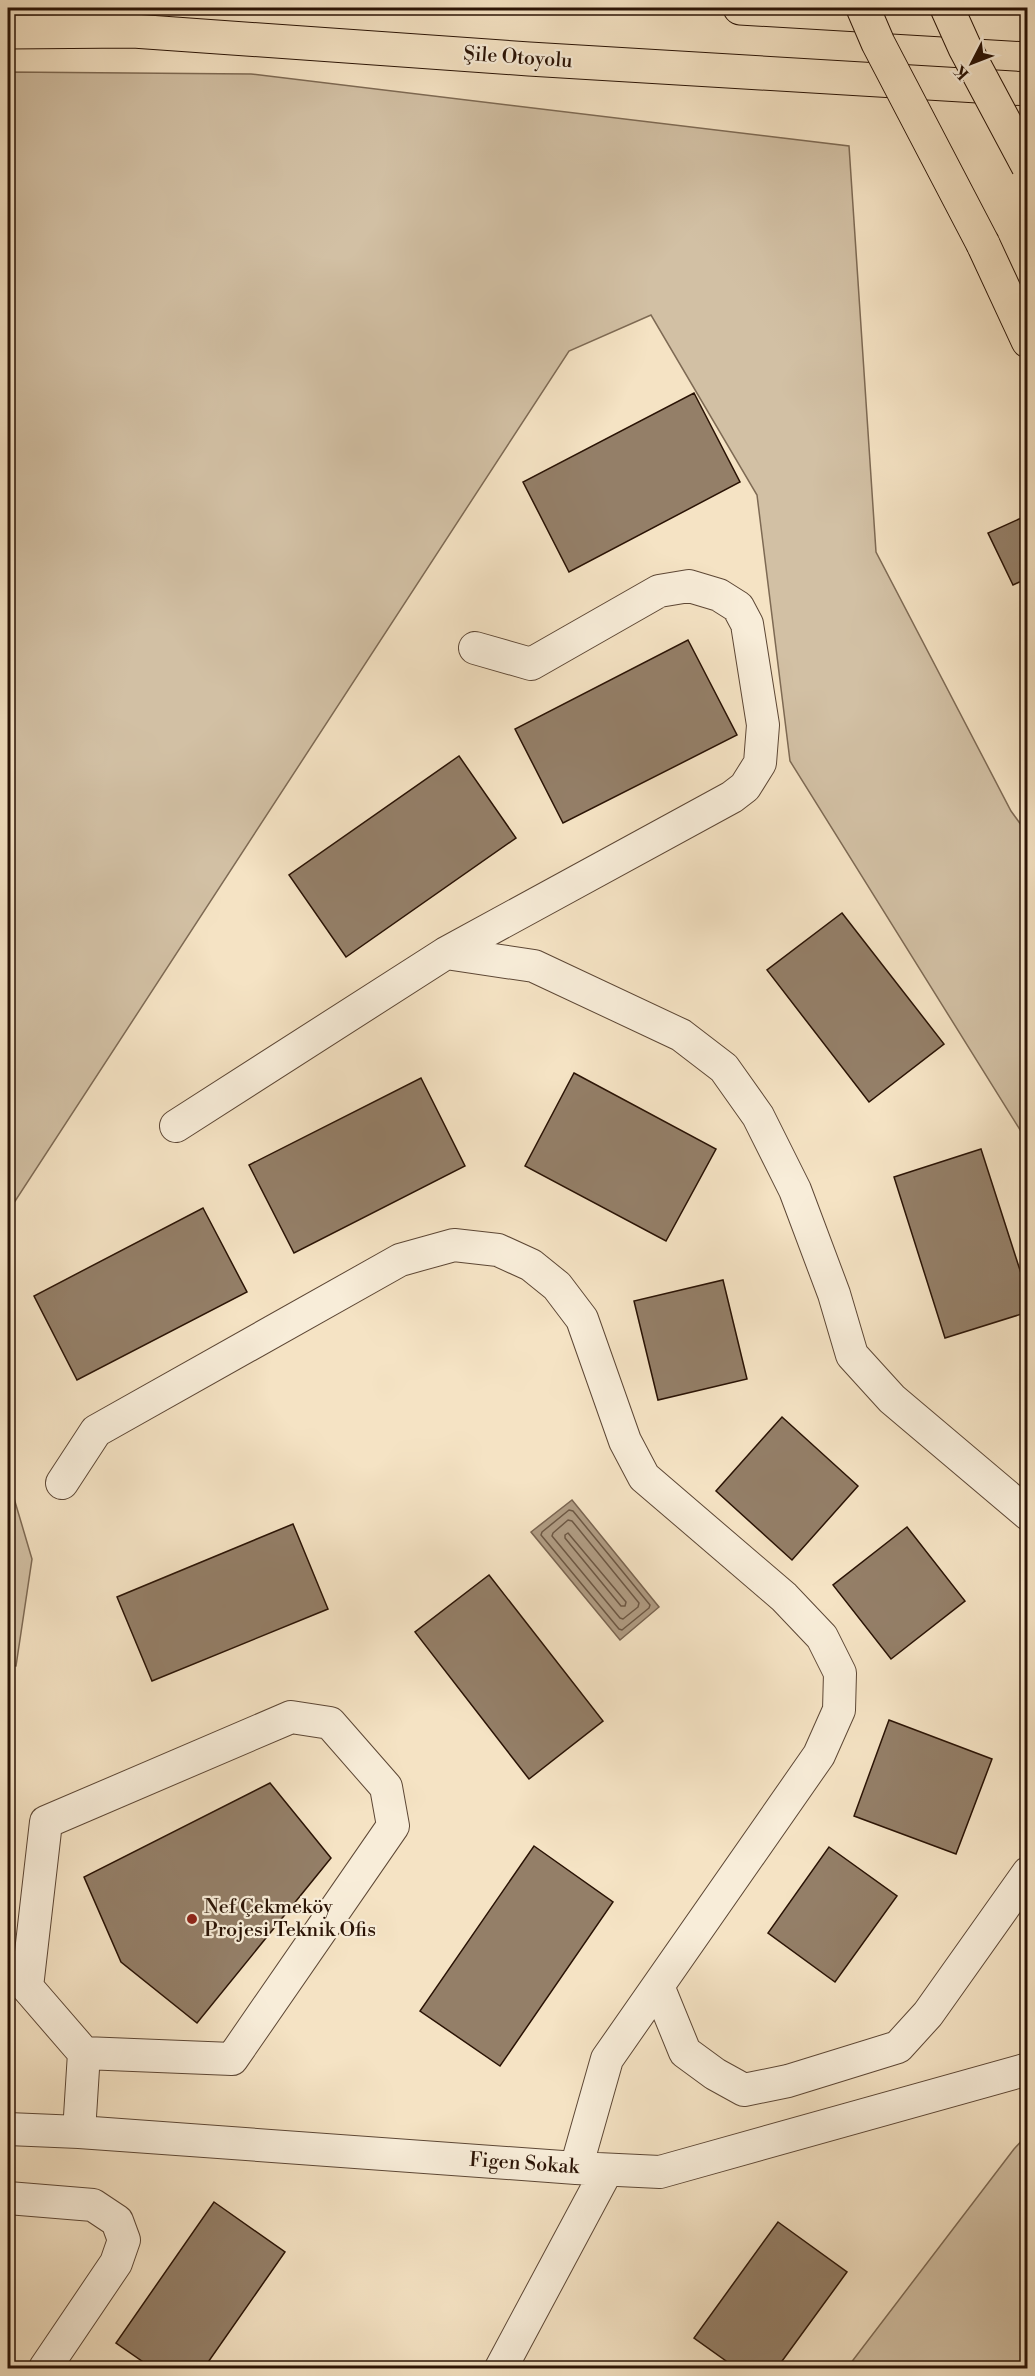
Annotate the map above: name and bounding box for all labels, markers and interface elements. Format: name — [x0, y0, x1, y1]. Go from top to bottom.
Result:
north arrow — [942, 33, 1002, 93]
street label: Şile Otoyolu — [463, 42, 574, 74]
text: K — [949, 60, 973, 84]
place label: Nef Çekmeköy Projesi Teknik Ofis — [204, 1895, 376, 1943]
marker: Nef Çekmeköy Projesi Teknik Ofis — [185, 1912, 199, 1926]
street label: Figen Sokak — [468, 2148, 581, 2180]

